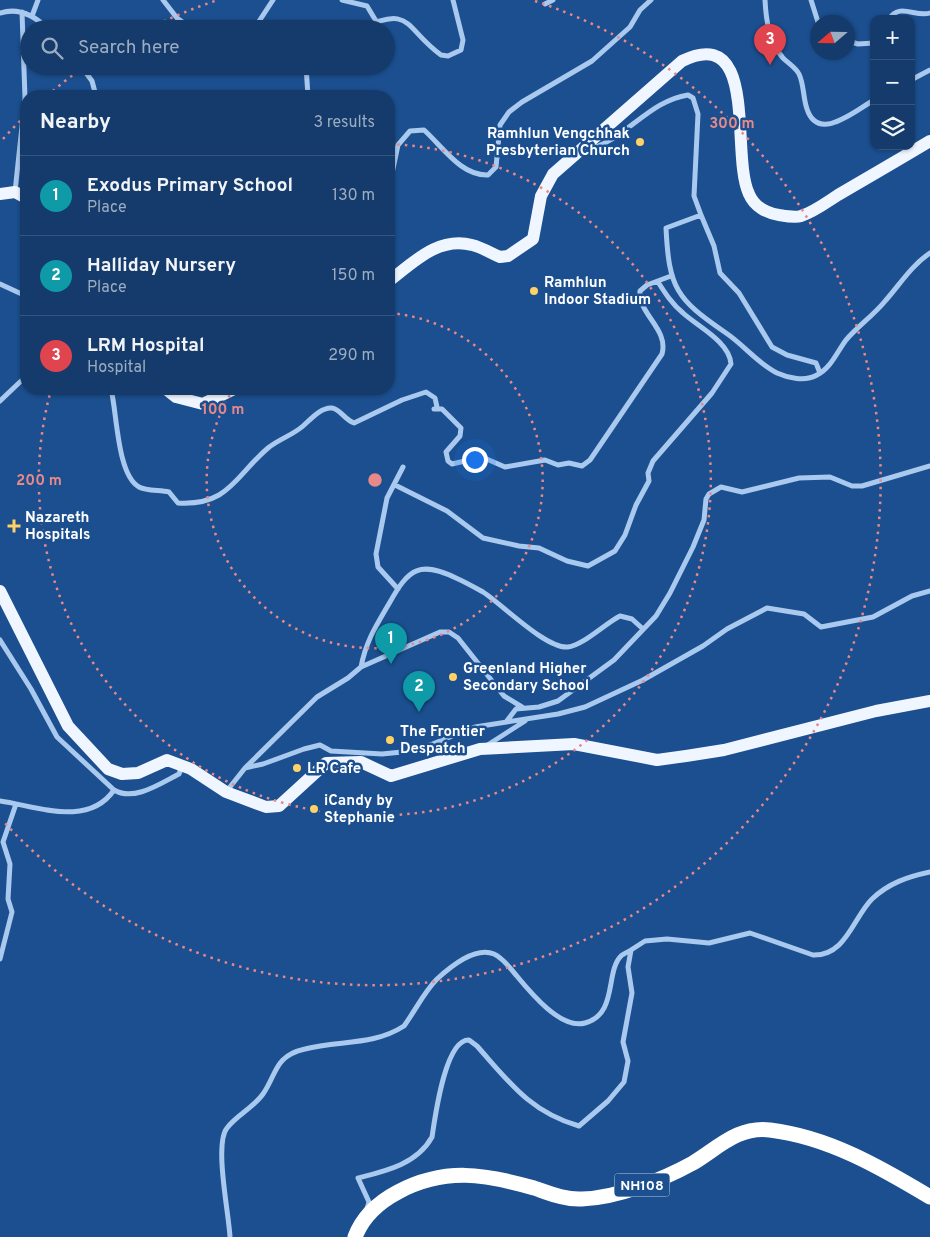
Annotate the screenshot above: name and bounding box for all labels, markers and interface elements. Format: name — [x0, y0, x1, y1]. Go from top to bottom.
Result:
north arrow — [810, 15, 855, 60]
map controls — [870, 15, 915, 150]
button: + — [870, 15, 915, 60]
search box — [20, 20, 395, 75]
pin: 3 — [754, 24, 786, 65]
icon: search — [38, 34, 66, 62]
text: Search here — [78, 36, 180, 60]
button: − — [870, 60, 915, 105]
button: layers — [870, 105, 915, 150]
text: Nearby — [40, 109, 111, 136]
text: 3 results — [313, 113, 375, 133]
text: 300 m — [709, 115, 755, 134]
place label: Ramhlun Vengchhak Presbyterian Church — [486, 125, 630, 161]
marker: Ramhlun Vengchhak Presbyterian Church — [634, 136, 646, 148]
text: Exodus Primary School — [87, 174, 293, 198]
text: 1 — [53, 186, 59, 206]
text: 130 m — [332, 186, 375, 206]
text: Place — [87, 198, 127, 218]
text: Halliday Nursery — [87, 254, 236, 278]
text: 2 — [51, 266, 61, 286]
text: 150 m — [332, 266, 375, 286]
place label: Ramhlun Indoor Stadium — [544, 274, 651, 310]
text: Place — [87, 278, 127, 298]
marker: Ramhlun Indoor Stadium — [528, 285, 540, 297]
text: LRM Hospital — [87, 334, 204, 358]
text: 3 — [51, 346, 61, 366]
text: 290 m — [328, 346, 375, 366]
text: Hospital — [87, 358, 146, 378]
text: 100 m — [202, 401, 244, 420]
your location — [462, 447, 488, 473]
centre of rings — [366, 471, 384, 489]
text: 200 m — [16, 472, 62, 491]
place label: Nazareth Hospitals — [25, 509, 90, 545]
marker: Nazareth Hospitals — [7, 519, 21, 533]
pin: 1 — [375, 623, 407, 664]
place label: Greenland Higher Secondary School — [463, 660, 589, 696]
pin: 2 — [403, 671, 435, 712]
marker: Greenland Higher Secondary School — [447, 671, 459, 683]
place label: The Frontier Despatch — [400, 723, 486, 759]
marker: The Frontier Despatch — [384, 734, 396, 746]
place label: LR Cafe — [307, 760, 361, 779]
marker: LR Cafe — [291, 762, 303, 774]
place label: iCandy by Stephanie — [324, 792, 395, 828]
marker: iCandy by Stephanie — [308, 803, 320, 815]
road number: NH108 — [614, 1174, 670, 1196]

